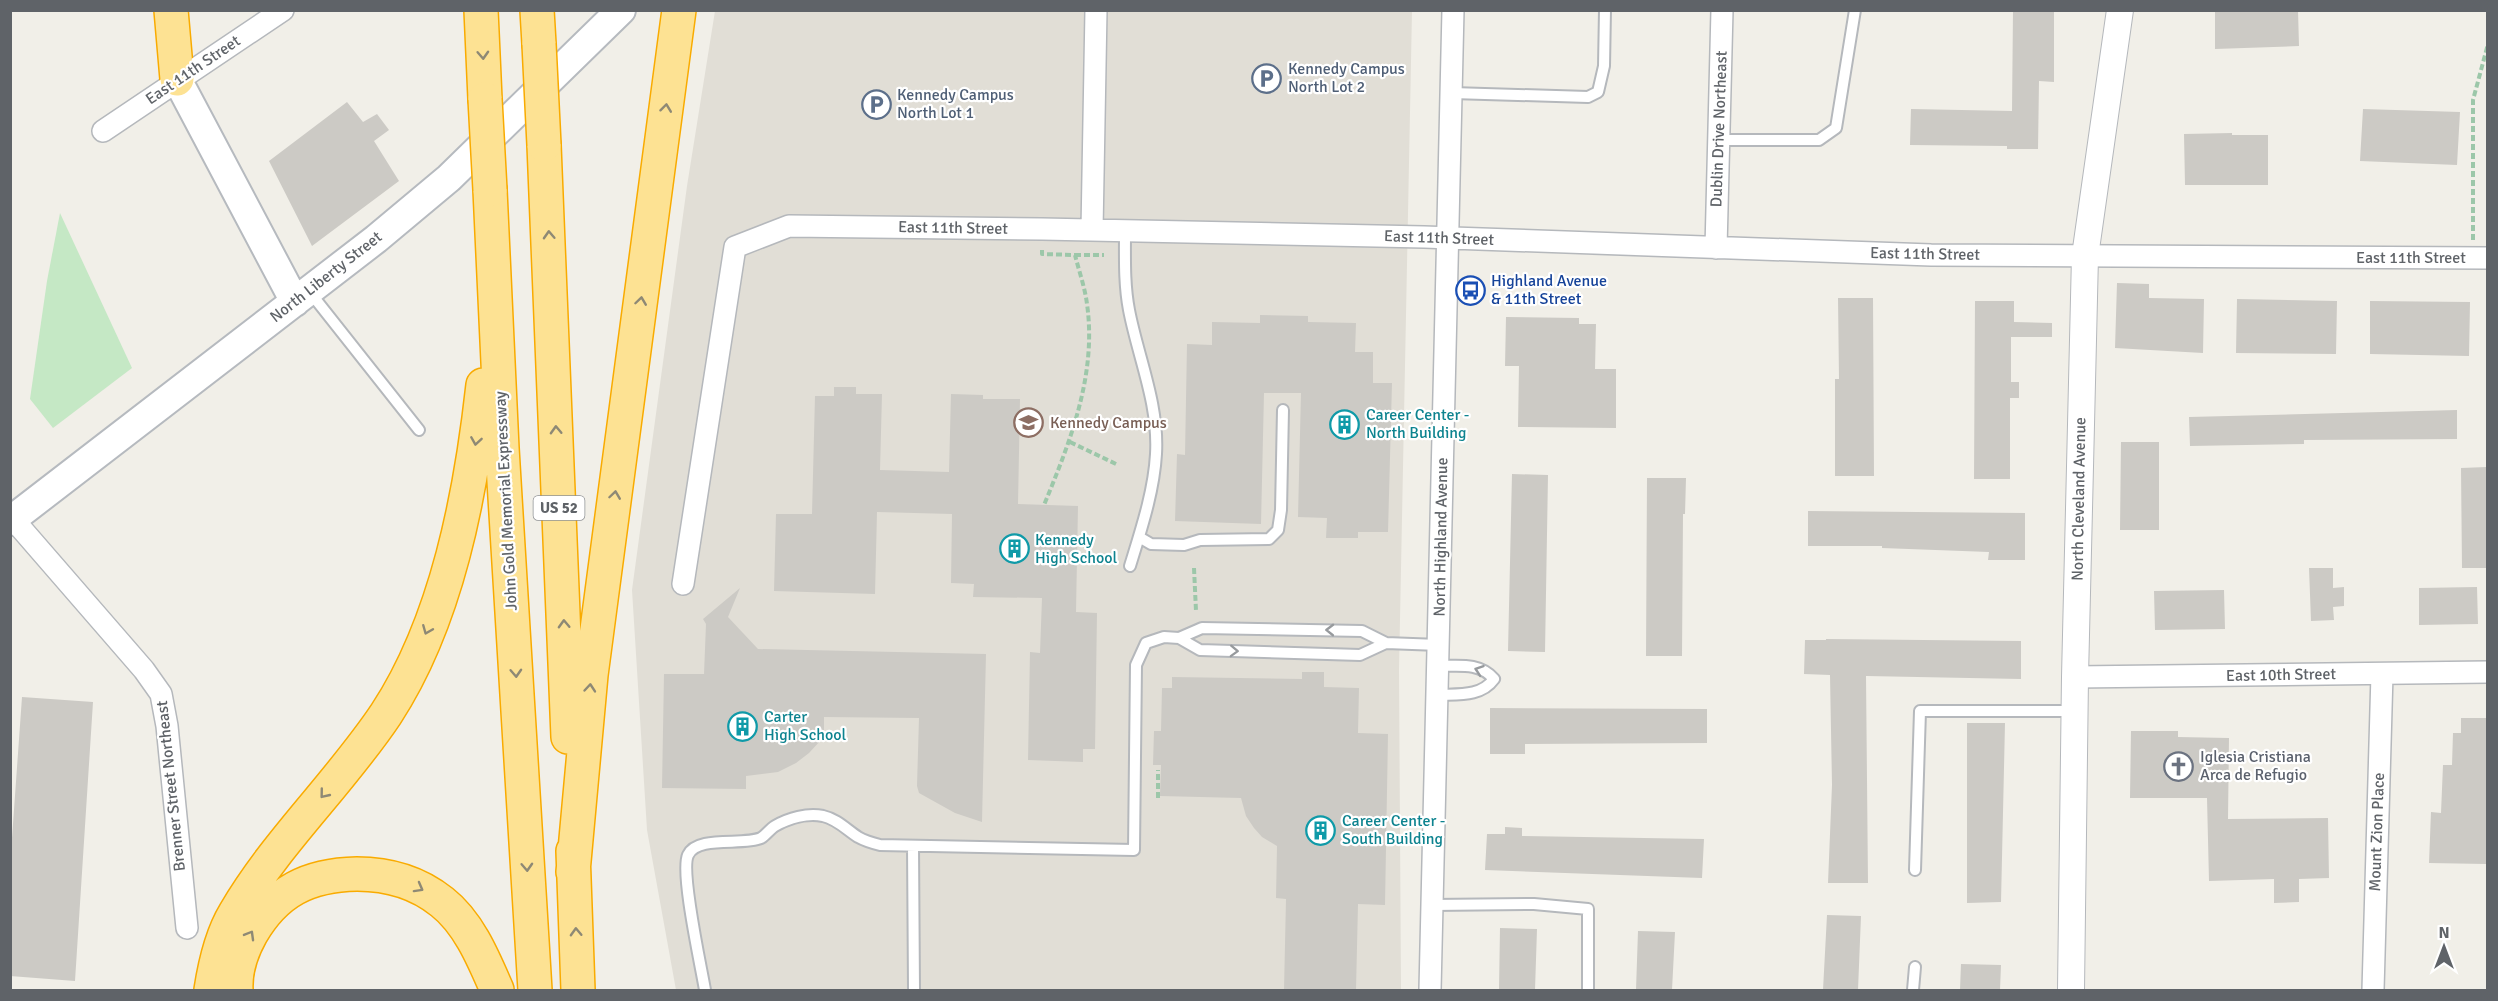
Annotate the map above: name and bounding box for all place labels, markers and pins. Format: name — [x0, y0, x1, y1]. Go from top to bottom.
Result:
place label: Kennedy Campus North Lot 2 — [1288, 59, 1405, 97]
parking icon: Kennedy Campus North Lot 2 — [1251, 62, 1283, 94]
place label: Kennedy Campus North Lot 1 — [897, 85, 1014, 123]
parking icon: Kennedy Campus North Lot 1 — [860, 88, 892, 120]
place label: Highland Avenue & 11th Street — [1491, 271, 1607, 309]
bus stop icon: Highland Avenue & 11th Street — [1454, 274, 1486, 306]
place label: Career Center - North Building — [1366, 405, 1469, 443]
school or university icon: Kennedy Campus — [1013, 407, 1045, 439]
building icon: Career Center - North Building — [1329, 408, 1361, 440]
place label: Kennedy Campus — [1050, 413, 1167, 433]
place label: Kennedy High School — [1035, 530, 1118, 568]
building icon: Kennedy High School — [998, 533, 1030, 565]
place label: Carter High School — [764, 707, 847, 745]
building icon: Carter High School — [727, 710, 759, 742]
place label: Iglesia Cristiana Arca de Refugio — [2200, 747, 2311, 785]
church icon: Iglesia Cristiana Arca de Refugio — [2163, 750, 2195, 782]
place label: Career Center - South Building — [1342, 811, 1445, 849]
building icon: Career Center - South Building — [1305, 814, 1337, 846]

